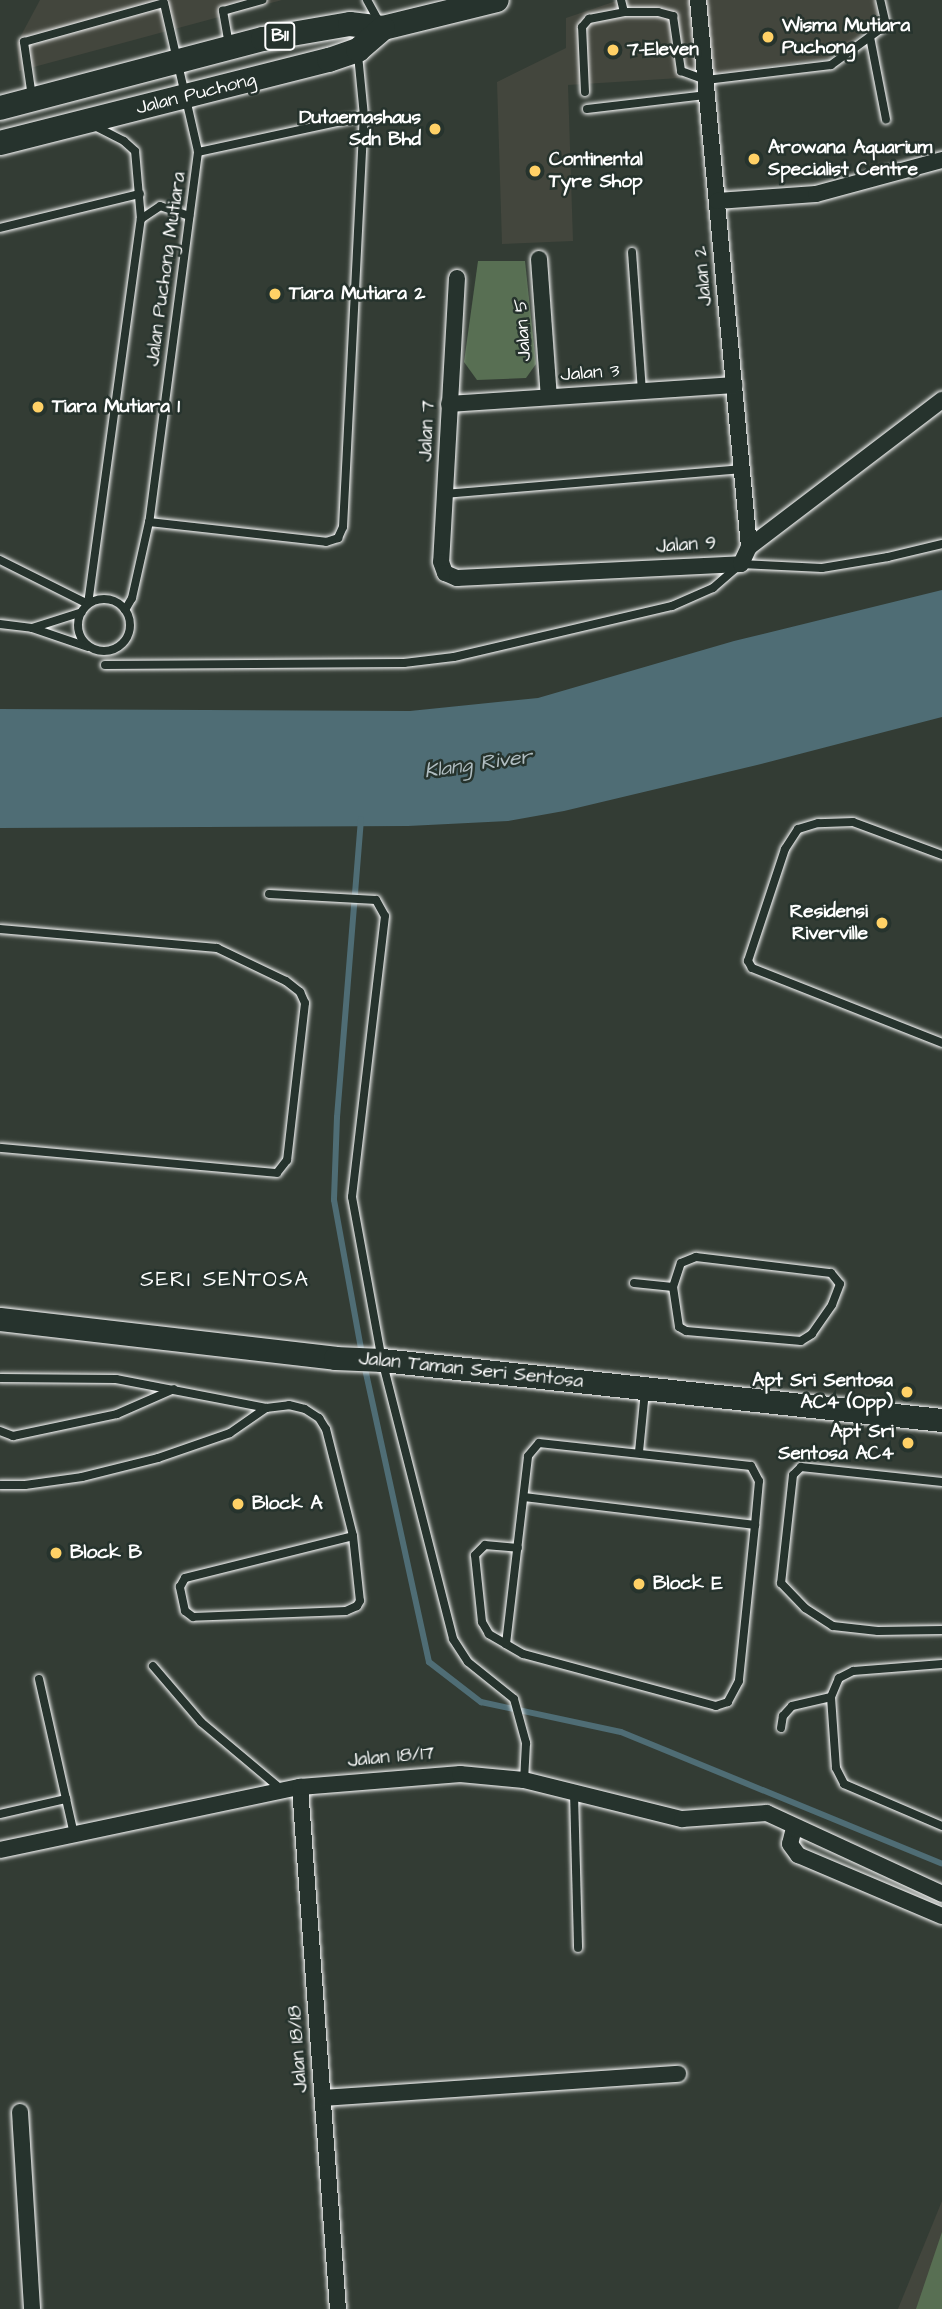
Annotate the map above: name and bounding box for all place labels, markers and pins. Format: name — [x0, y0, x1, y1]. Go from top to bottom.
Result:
place label: Wisma Mutiara Puchong — [782, 15, 910, 59]
marker: Wisma Mutiara Puchong — [760, 29, 776, 45]
place label: 7-Eleven — [627, 39, 699, 61]
marker: 7-Eleven — [605, 42, 621, 58]
place label: Dutaemashaus Sdn Bhd — [299, 107, 421, 151]
marker: Dutaemashaus Sdn Bhd — [427, 121, 443, 137]
place label: Arowana Aquarium Specialist Centre — [768, 137, 932, 181]
place label: Continental Tyre Shop — [549, 149, 643, 193]
marker: Arowana Aquarium Specialist Centre — [746, 151, 762, 167]
marker: Continental Tyre Shop — [527, 163, 543, 179]
place label: Tiara Mutiara 2 — [289, 283, 425, 305]
marker: Tiara Mutiara 2 — [267, 286, 283, 302]
place label: Tiara Mutiara 1 — [52, 396, 180, 418]
marker: Tiara Mutiara 1 — [30, 399, 46, 415]
place label: Residensi Riverville — [790, 901, 868, 945]
marker: Residensi Riverville — [874, 915, 890, 931]
place label: Apt Sri Sentosa AC4 (Opp) — [752, 1370, 893, 1414]
marker: Apt Sri Sentosa AC4 (Opp) — [899, 1384, 915, 1400]
place label: Apt Sri Sentosa AC4 — [778, 1421, 894, 1465]
marker: Apt Sri Sentosa AC4 — [900, 1435, 916, 1451]
place label: Block A — [252, 1493, 323, 1515]
marker: Block A — [230, 1496, 246, 1512]
place label: Block B — [70, 1542, 142, 1564]
marker: Block B — [48, 1545, 64, 1561]
place label: Block E — [653, 1573, 723, 1595]
marker: Block E — [631, 1576, 647, 1592]

